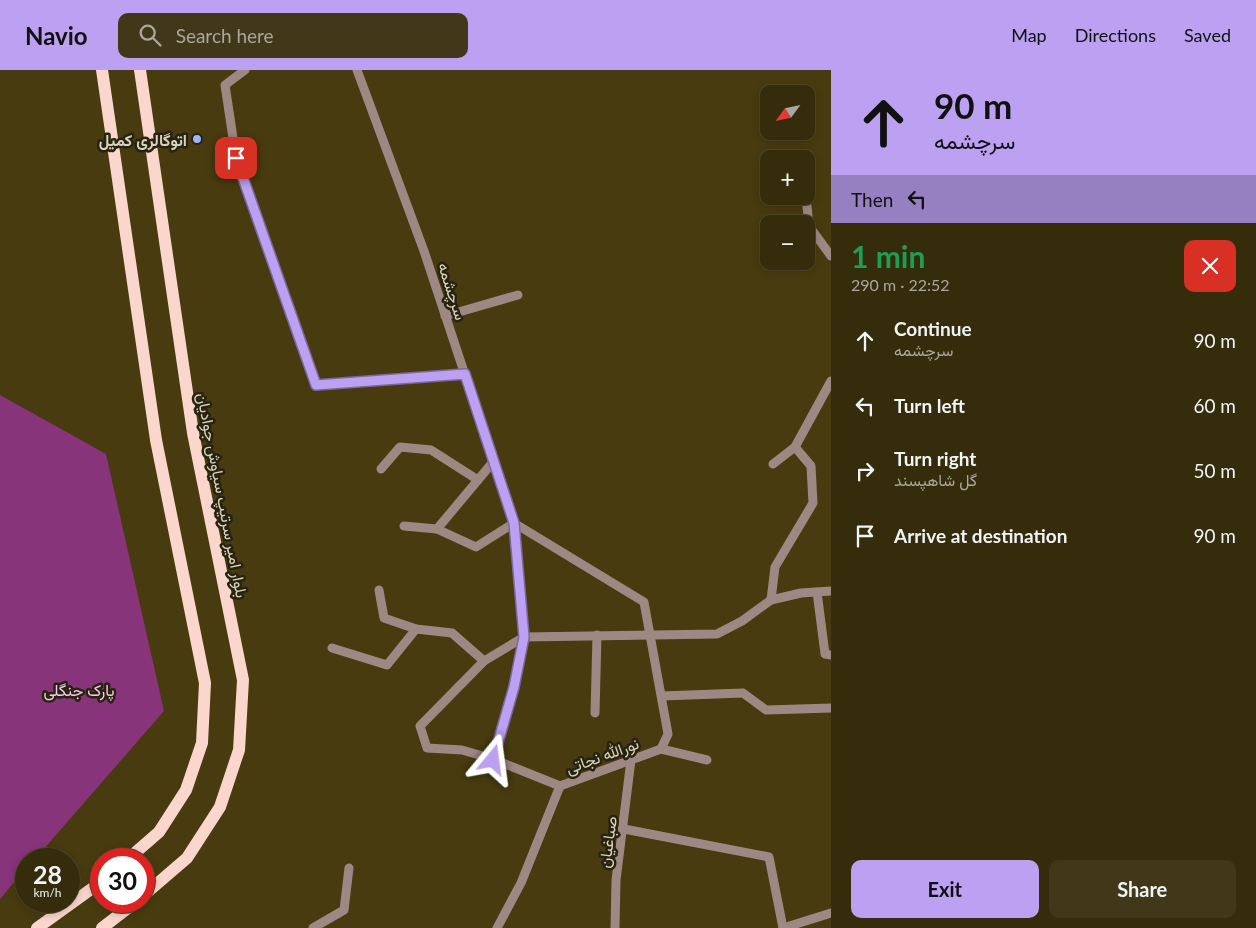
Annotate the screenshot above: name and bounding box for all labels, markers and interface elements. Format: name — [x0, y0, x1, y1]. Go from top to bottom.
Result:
search box — [118, 13, 468, 58]
text: Navio — [25, 21, 88, 50]
icon: search — [136, 21, 164, 49]
text: Search here — [176, 24, 274, 47]
text: Map — [1011, 24, 1047, 46]
text: Directions — [1075, 24, 1156, 46]
text: Saved — [1184, 24, 1231, 46]
text: 90 m — [934, 84, 1012, 126]
north arrow — [760, 85, 815, 140]
map controls — [760, 85, 815, 270]
icon: ahead — [851, 90, 916, 155]
text: سرچشمه — [934, 127, 1015, 154]
place label: اتوگالری کمیل — [99, 130, 187, 151]
marker: اتوگالری کمیل — [191, 133, 203, 145]
pin — [215, 137, 257, 179]
icon: arrive — [222, 144, 250, 172]
button: + — [760, 150, 815, 205]
icon: left — [903, 185, 931, 213]
text: Then — [851, 188, 893, 211]
button: − — [760, 215, 815, 270]
text: 1 min — [851, 238, 925, 274]
button: close — [1184, 240, 1236, 292]
street label: سرچشمه — [432, 260, 471, 323]
text: 290 m · 22:52 — [851, 275, 950, 294]
text: Continue — [894, 317, 972, 340]
icon: ahead — [851, 327, 879, 355]
text: 90 m — [1193, 329, 1236, 352]
text: سرچشمه — [894, 340, 953, 359]
street label: بلوار امیر سرتیپ سیاوش جوادیان — [191, 391, 252, 600]
icon: left — [851, 392, 879, 420]
text: Turn left — [894, 394, 965, 417]
text: 60 m — [1193, 394, 1236, 417]
text: Turn right — [894, 447, 976, 470]
icon: right — [851, 457, 879, 485]
text: 50 m — [1193, 459, 1236, 482]
text: گل شاهپسند — [894, 470, 977, 489]
icon: arrive — [851, 522, 879, 550]
text: Arrive at destination — [894, 524, 1067, 547]
text: 90 m — [1193, 524, 1236, 547]
park label: پارک جنگلی — [43, 680, 115, 702]
position arrow — [466, 733, 518, 785]
street label: نورالله نجاتی — [563, 733, 642, 779]
street label: صباغیان — [594, 815, 621, 869]
speed limit sign: 30 — [90, 848, 155, 913]
text: 28 — [33, 859, 62, 889]
button: Exit — [851, 860, 1039, 918]
button: Share — [1049, 860, 1236, 918]
text: km/h — [33, 885, 62, 900]

